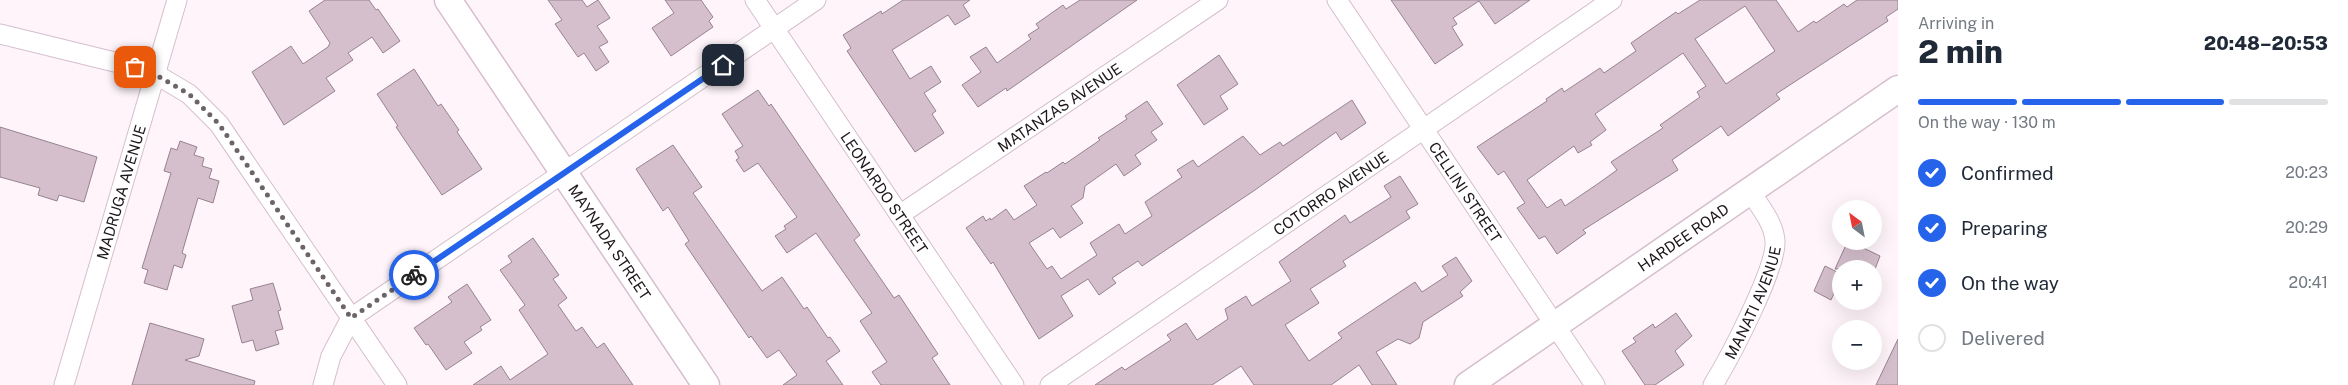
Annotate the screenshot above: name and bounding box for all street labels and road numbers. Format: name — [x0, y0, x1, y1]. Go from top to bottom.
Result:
street label: MATANZAS AVENUE — [994, 59, 1124, 155]
street label: MADRUGA AVENUE — [93, 123, 148, 262]
street label: LEONARDO STREET — [838, 128, 931, 257]
street label: CELLINI STREET — [1426, 138, 1505, 245]
street label: COTORRO AVENUE — [1270, 147, 1391, 238]
street label: MAYNADA STREET — [565, 181, 655, 303]
street label: HARDEE ROAD — [1634, 200, 1732, 274]
street label: MANATI AVENUE — [1721, 245, 1783, 362]

